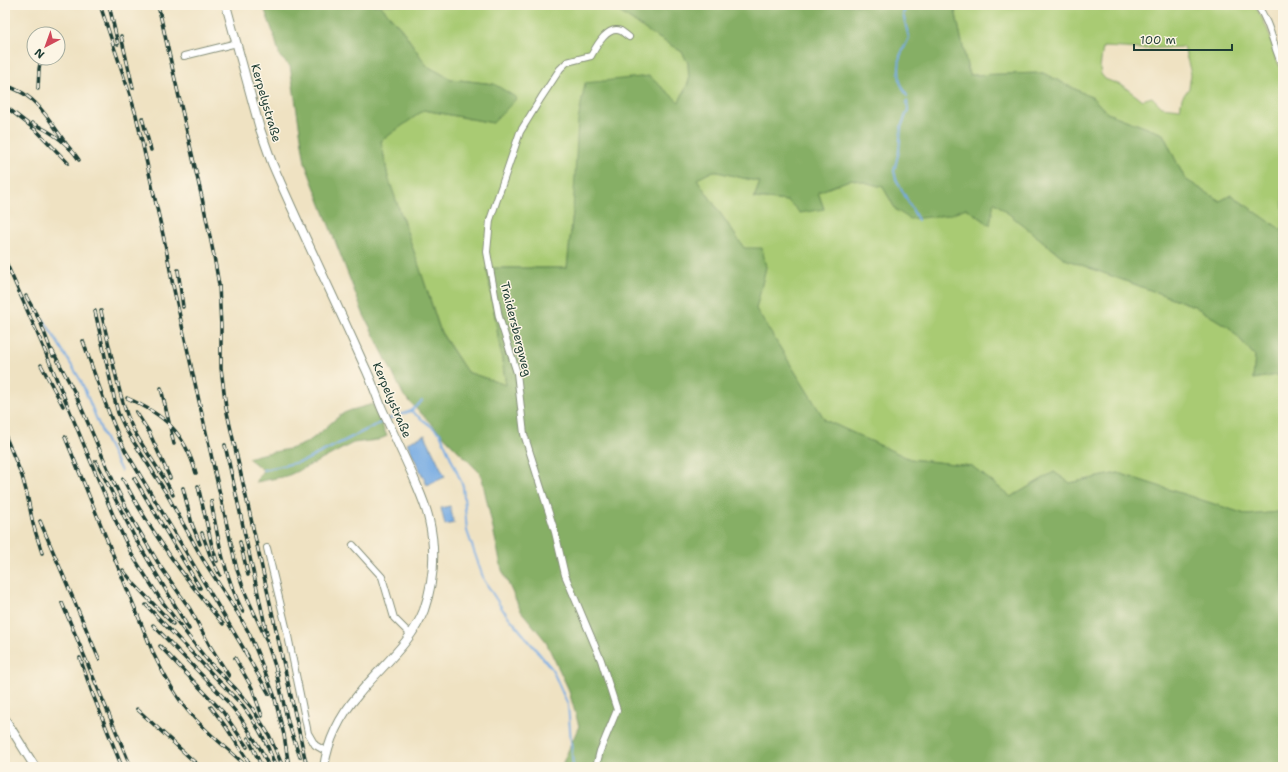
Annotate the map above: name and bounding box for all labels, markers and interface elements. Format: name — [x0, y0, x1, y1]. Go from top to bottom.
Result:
north arrow — [26, 26, 66, 66]
scale bar — [1134, 26, 1232, 52]
text: 100 m — [1140, 32, 1176, 48]
text: N — [31, 44, 48, 62]
street label: Kerpelystraße — [247, 62, 285, 144]
street label: Traidersbergweg — [496, 280, 536, 378]
street label: Kerpelystraße — [369, 360, 415, 440]

